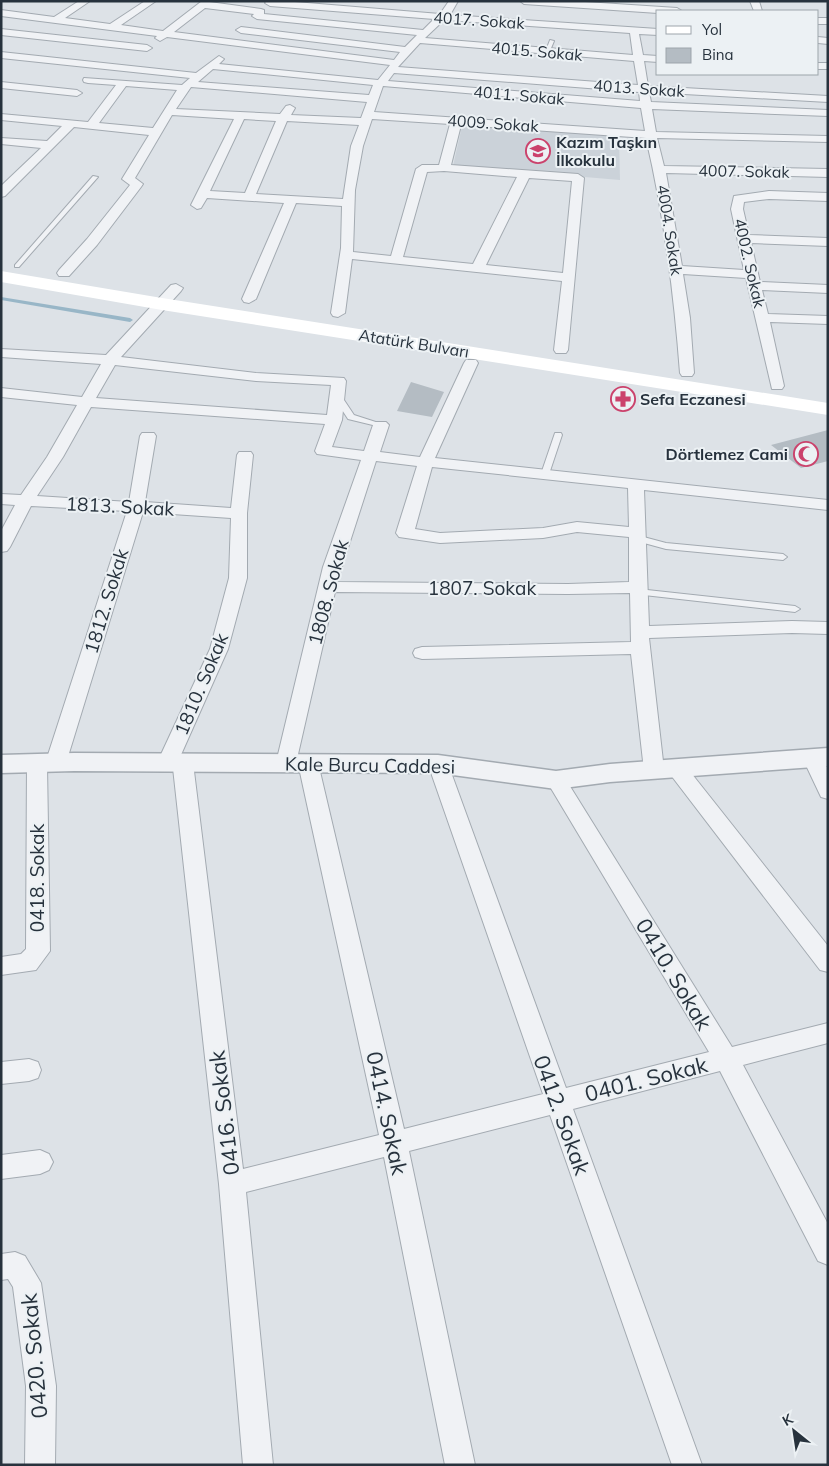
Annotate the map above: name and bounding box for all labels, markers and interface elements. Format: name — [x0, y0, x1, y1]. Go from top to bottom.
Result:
street label: 4017. Sokak — [433, 7, 526, 33]
legend — [656, 10, 819, 75]
text: Yol — [701, 20, 722, 39]
street label: 4015. Sokak — [491, 37, 584, 65]
text: Bina — [702, 45, 734, 64]
street label: 4013. Sokak — [593, 75, 686, 101]
street label: 4011. Sokak — [473, 81, 566, 109]
street label: 4009. Sokak — [447, 110, 540, 136]
place label: Kazım Taşkın İlkokulu — [556, 132, 657, 170]
school or university icon: Kazım Taşkın İlkokulu — [525, 138, 551, 164]
street label: 4007. Sokak — [698, 160, 791, 182]
street label: 4004. Sokak — [653, 183, 687, 277]
street label: 4002. Sokak — [730, 216, 770, 310]
street label: Atatürk Bulvarı — [357, 324, 471, 362]
pharmacy icon: Sefa Eczanesi — [610, 386, 636, 412]
place label: Sefa Eczanesi — [640, 389, 746, 409]
mosque icon: Dörtlemez Cami — [793, 441, 819, 467]
place label: Dörtlemez Cami — [666, 444, 788, 464]
street label: 1813. Sokak — [65, 491, 175, 521]
street label: 1808. Sokak — [302, 536, 354, 647]
street label: 1812. Sokak — [79, 545, 133, 656]
street label: 1807. Sokak — [428, 576, 536, 600]
street label: 1810. Sokak — [169, 629, 233, 739]
street label: Kale Burcu Caddesi — [285, 752, 455, 778]
street label: 0418. Sokak — [25, 824, 49, 932]
street label: 0410. Sokak — [630, 913, 719, 1036]
street label: 0416. Sokak — [202, 1048, 246, 1177]
street label: 0414. Sokak — [360, 1049, 414, 1178]
street label: 0401. Sokak — [582, 1050, 711, 1108]
street label: 0412. Sokak — [527, 1051, 597, 1179]
street label: 0420. Sokak — [15, 1292, 53, 1420]
north arrow — [769, 1406, 819, 1456]
text: K — [779, 1409, 797, 1430]

